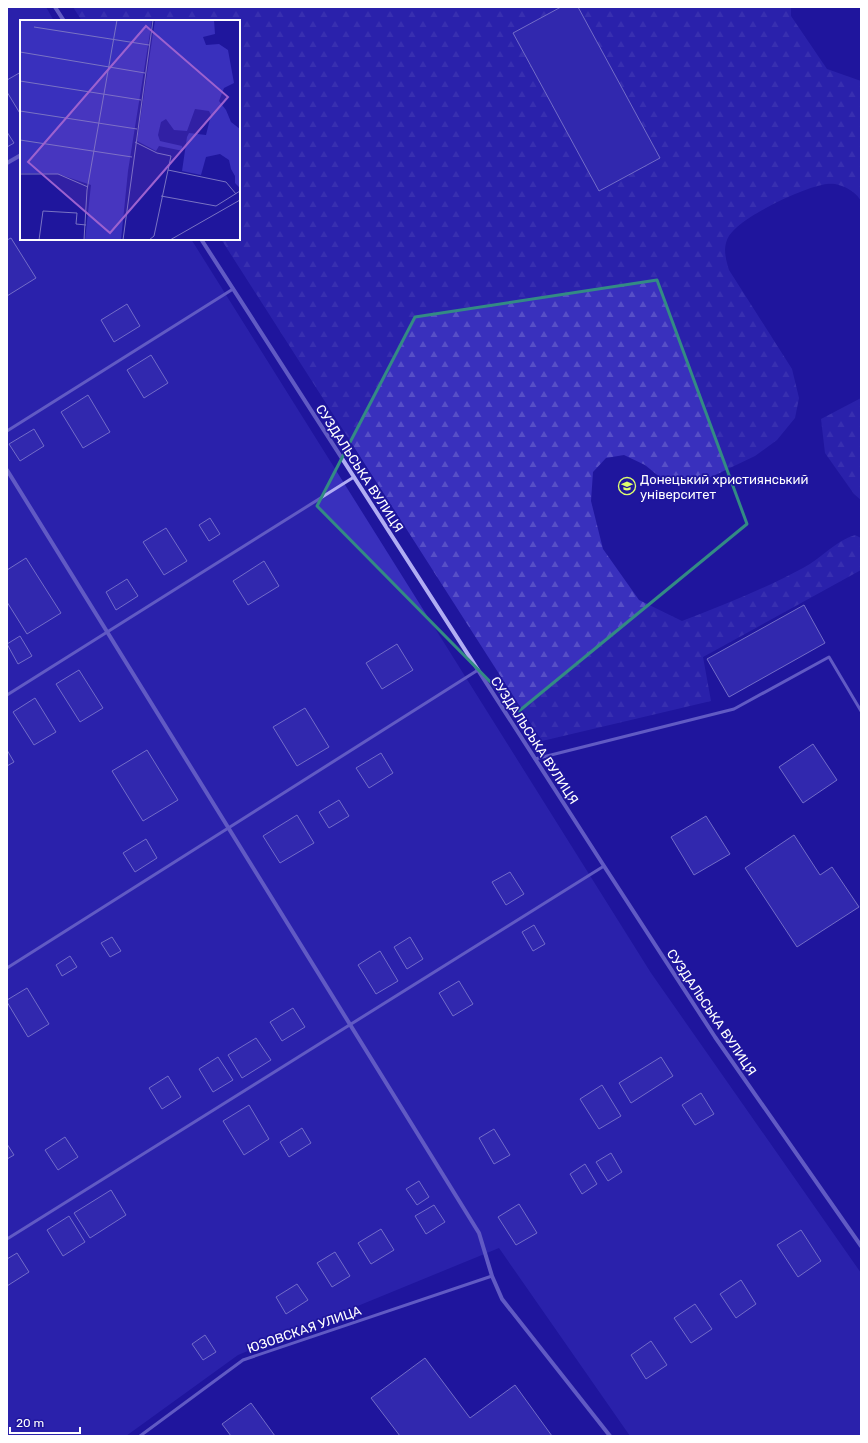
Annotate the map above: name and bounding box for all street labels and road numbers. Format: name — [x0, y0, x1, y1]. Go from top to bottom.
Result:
street label: СУЗДАЛЬСЬКА ВУЛИЦЯ — [313, 402, 406, 535]
street label: СУЗДАЛЬСЬКА ВУЛИЦЯ — [488, 674, 581, 807]
street label: СУЗДАЛЬСЬКА ВУЛИЦЯ — [664, 946, 759, 1078]
street label: ЮЗОВСКАЯ УЛИЦА — [245, 1303, 363, 1356]

